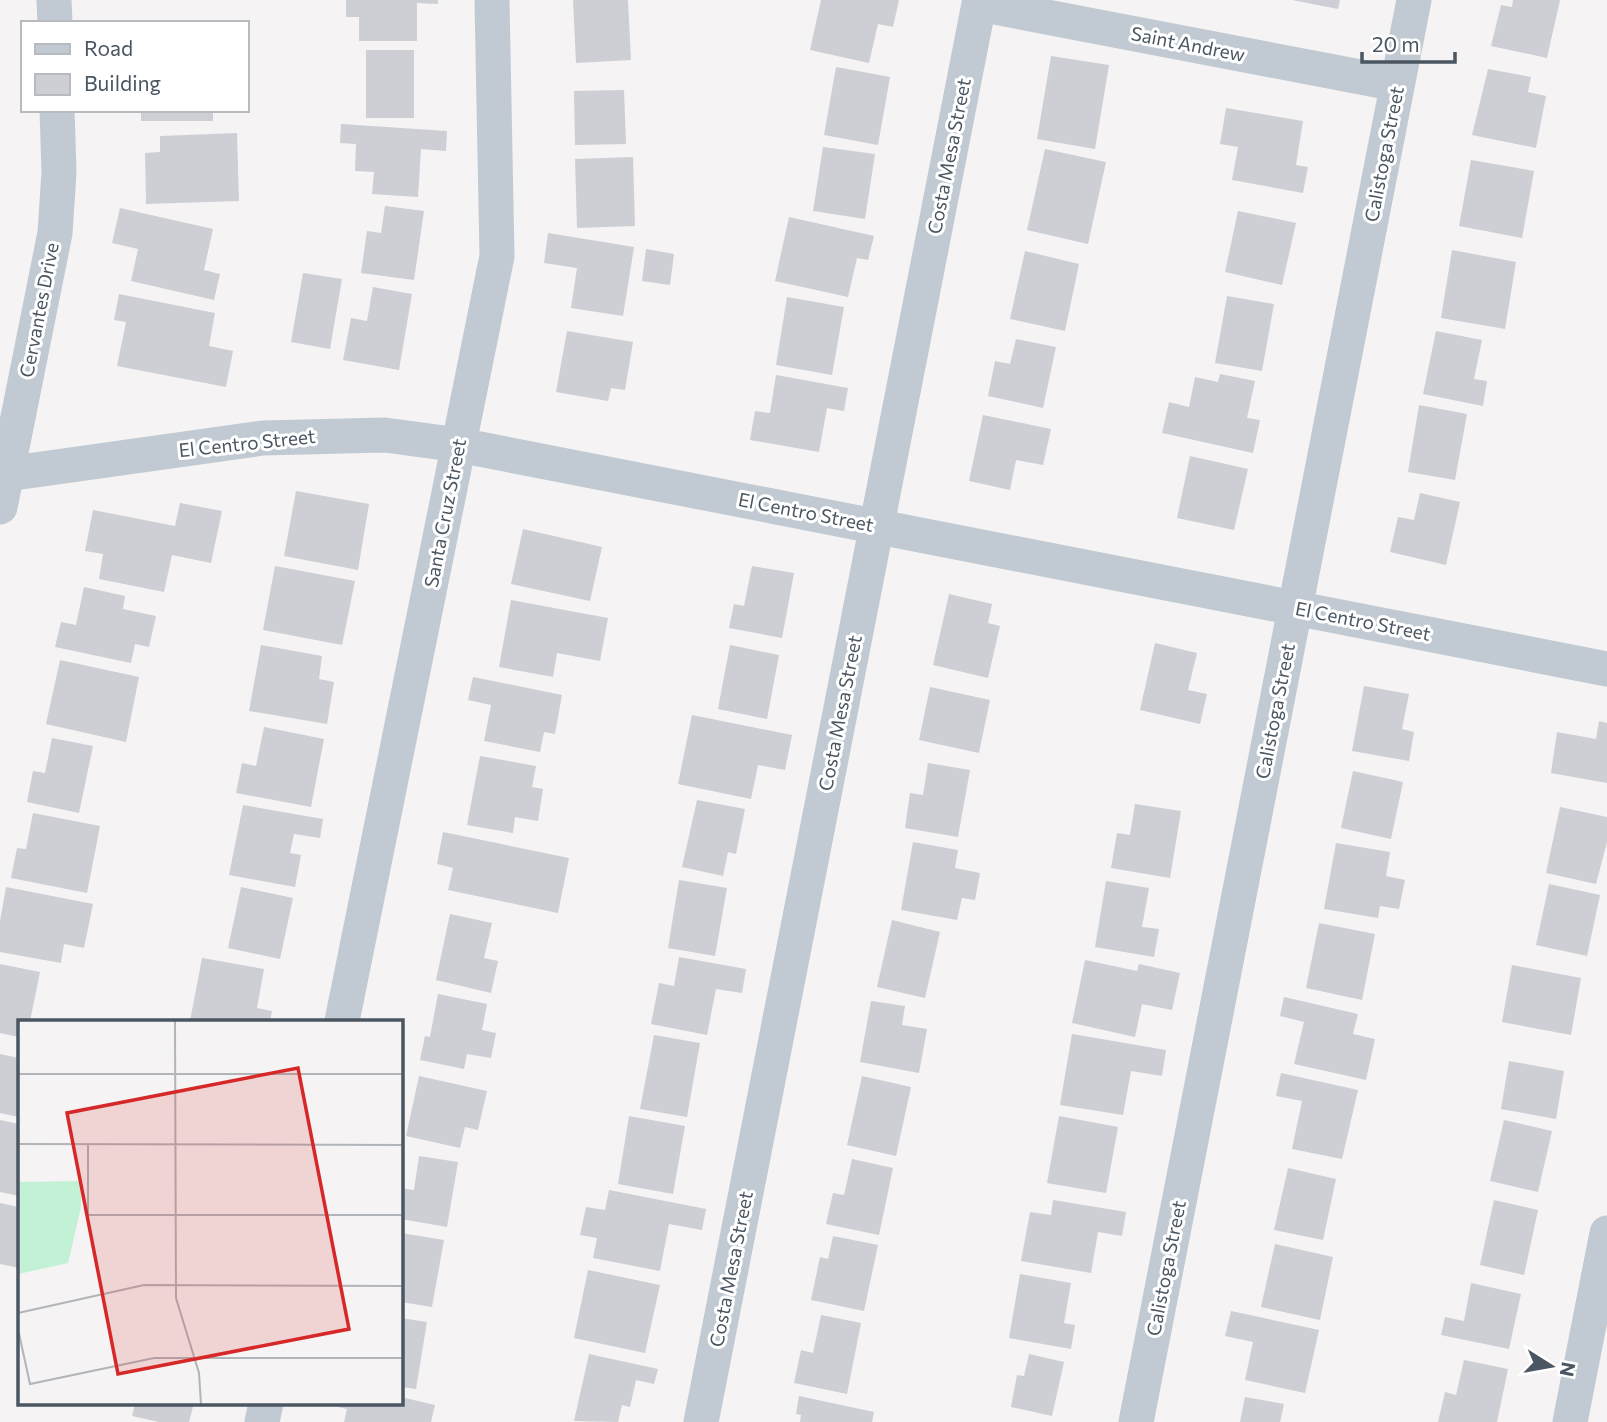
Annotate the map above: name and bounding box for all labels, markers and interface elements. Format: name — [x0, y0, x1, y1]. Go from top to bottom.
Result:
legend — [21, 21, 248, 112]
street label: Saint Andrew — [1129, 21, 1247, 66]
scale bar — [1362, 21, 1455, 65]
text: 20 m — [1372, 31, 1420, 56]
text: Road — [84, 35, 133, 60]
text: Building — [84, 70, 161, 95]
street label: Costa Mesa Street — [922, 76, 975, 236]
street label: Calistoga Street — [1359, 84, 1408, 224]
street label: Cervantes Drive — [14, 241, 63, 379]
street label: El Centro Street — [177, 424, 317, 461]
street label: Santa Cruz Street — [419, 436, 470, 589]
street label: El Centro Street — [736, 487, 876, 536]
street label: El Centro Street — [1293, 596, 1433, 645]
street label: Costa Mesa Street — [813, 633, 866, 793]
street label: Calistoga Street — [1250, 641, 1299, 781]
inset map — [18, 1020, 402, 1404]
street label: Costa Mesa Street — [704, 1189, 757, 1349]
street label: Calistoga Street — [1141, 1198, 1190, 1338]
north arrow — [1516, 1331, 1586, 1401]
text: N — [1556, 1360, 1581, 1379]

